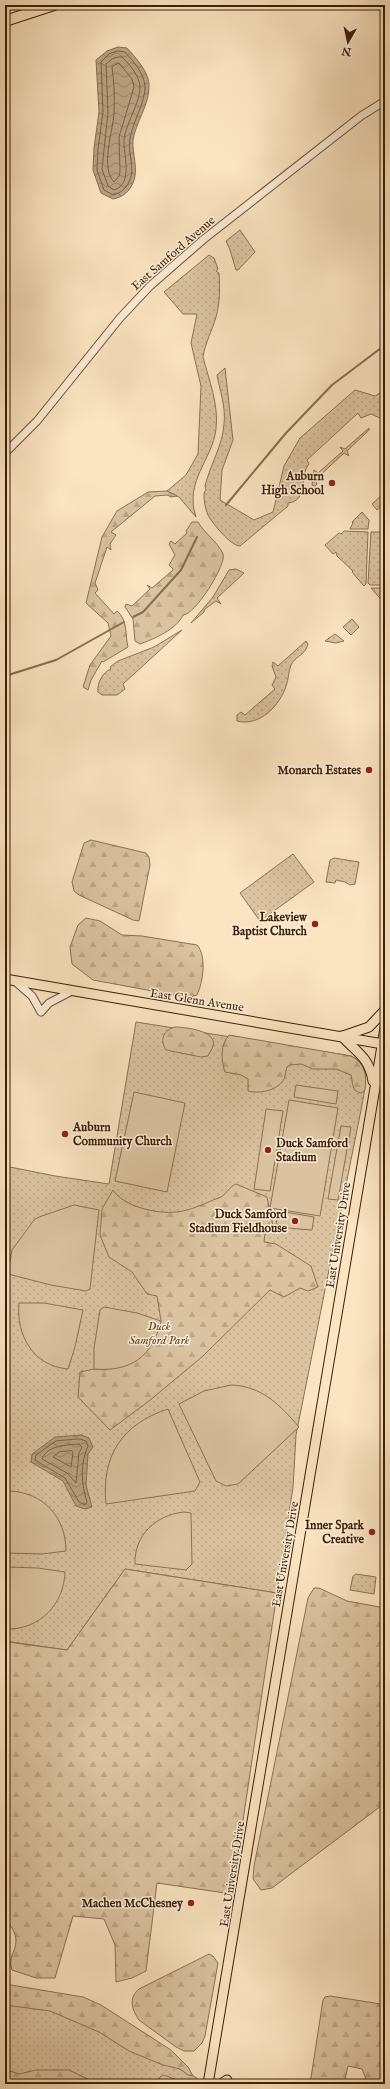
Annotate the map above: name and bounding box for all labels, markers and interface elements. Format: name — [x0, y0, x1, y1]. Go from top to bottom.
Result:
north arrow — [328, 22, 368, 62]
text: N — [340, 43, 353, 59]
street label: East Samford Avenue — [128, 213, 219, 294]
place label: Auburn High School — [261, 469, 325, 499]
marker: Auburn High School — [327, 478, 337, 488]
place label: Monarch Estates — [278, 763, 362, 778]
marker: Monarch Estates — [364, 765, 374, 775]
place label: Lakeview Baptist Church — [232, 910, 308, 940]
marker: Lakeview Baptist Church — [310, 919, 320, 929]
street label: East Glenn Avenue — [149, 986, 245, 1015]
place label: Auburn Community Church — [72, 1120, 173, 1150]
marker: Auburn Community Church — [60, 1129, 70, 1139]
place label: Duck Samford Stadium — [276, 1136, 349, 1165]
marker: Duck Samford Stadium — [263, 1145, 273, 1155]
street label: East University Drive — [323, 1181, 354, 1289]
place label: Duck Samford Stadium Fieldhouse — [189, 1207, 288, 1236]
marker: Duck Samford Stadium Fieldhouse — [290, 1216, 300, 1226]
park label: Duck Samford Park — [129, 1319, 190, 1348]
street label: East University Drive — [269, 1500, 302, 1608]
place label: Inner Spark Creative — [305, 1518, 365, 1547]
marker: Inner Spark Creative — [367, 1527, 377, 1537]
street label: East University Drive — [217, 1820, 248, 1928]
place label: Machen McChesney — [82, 1896, 184, 1912]
marker: Machen McChesney — [186, 1898, 196, 1908]

